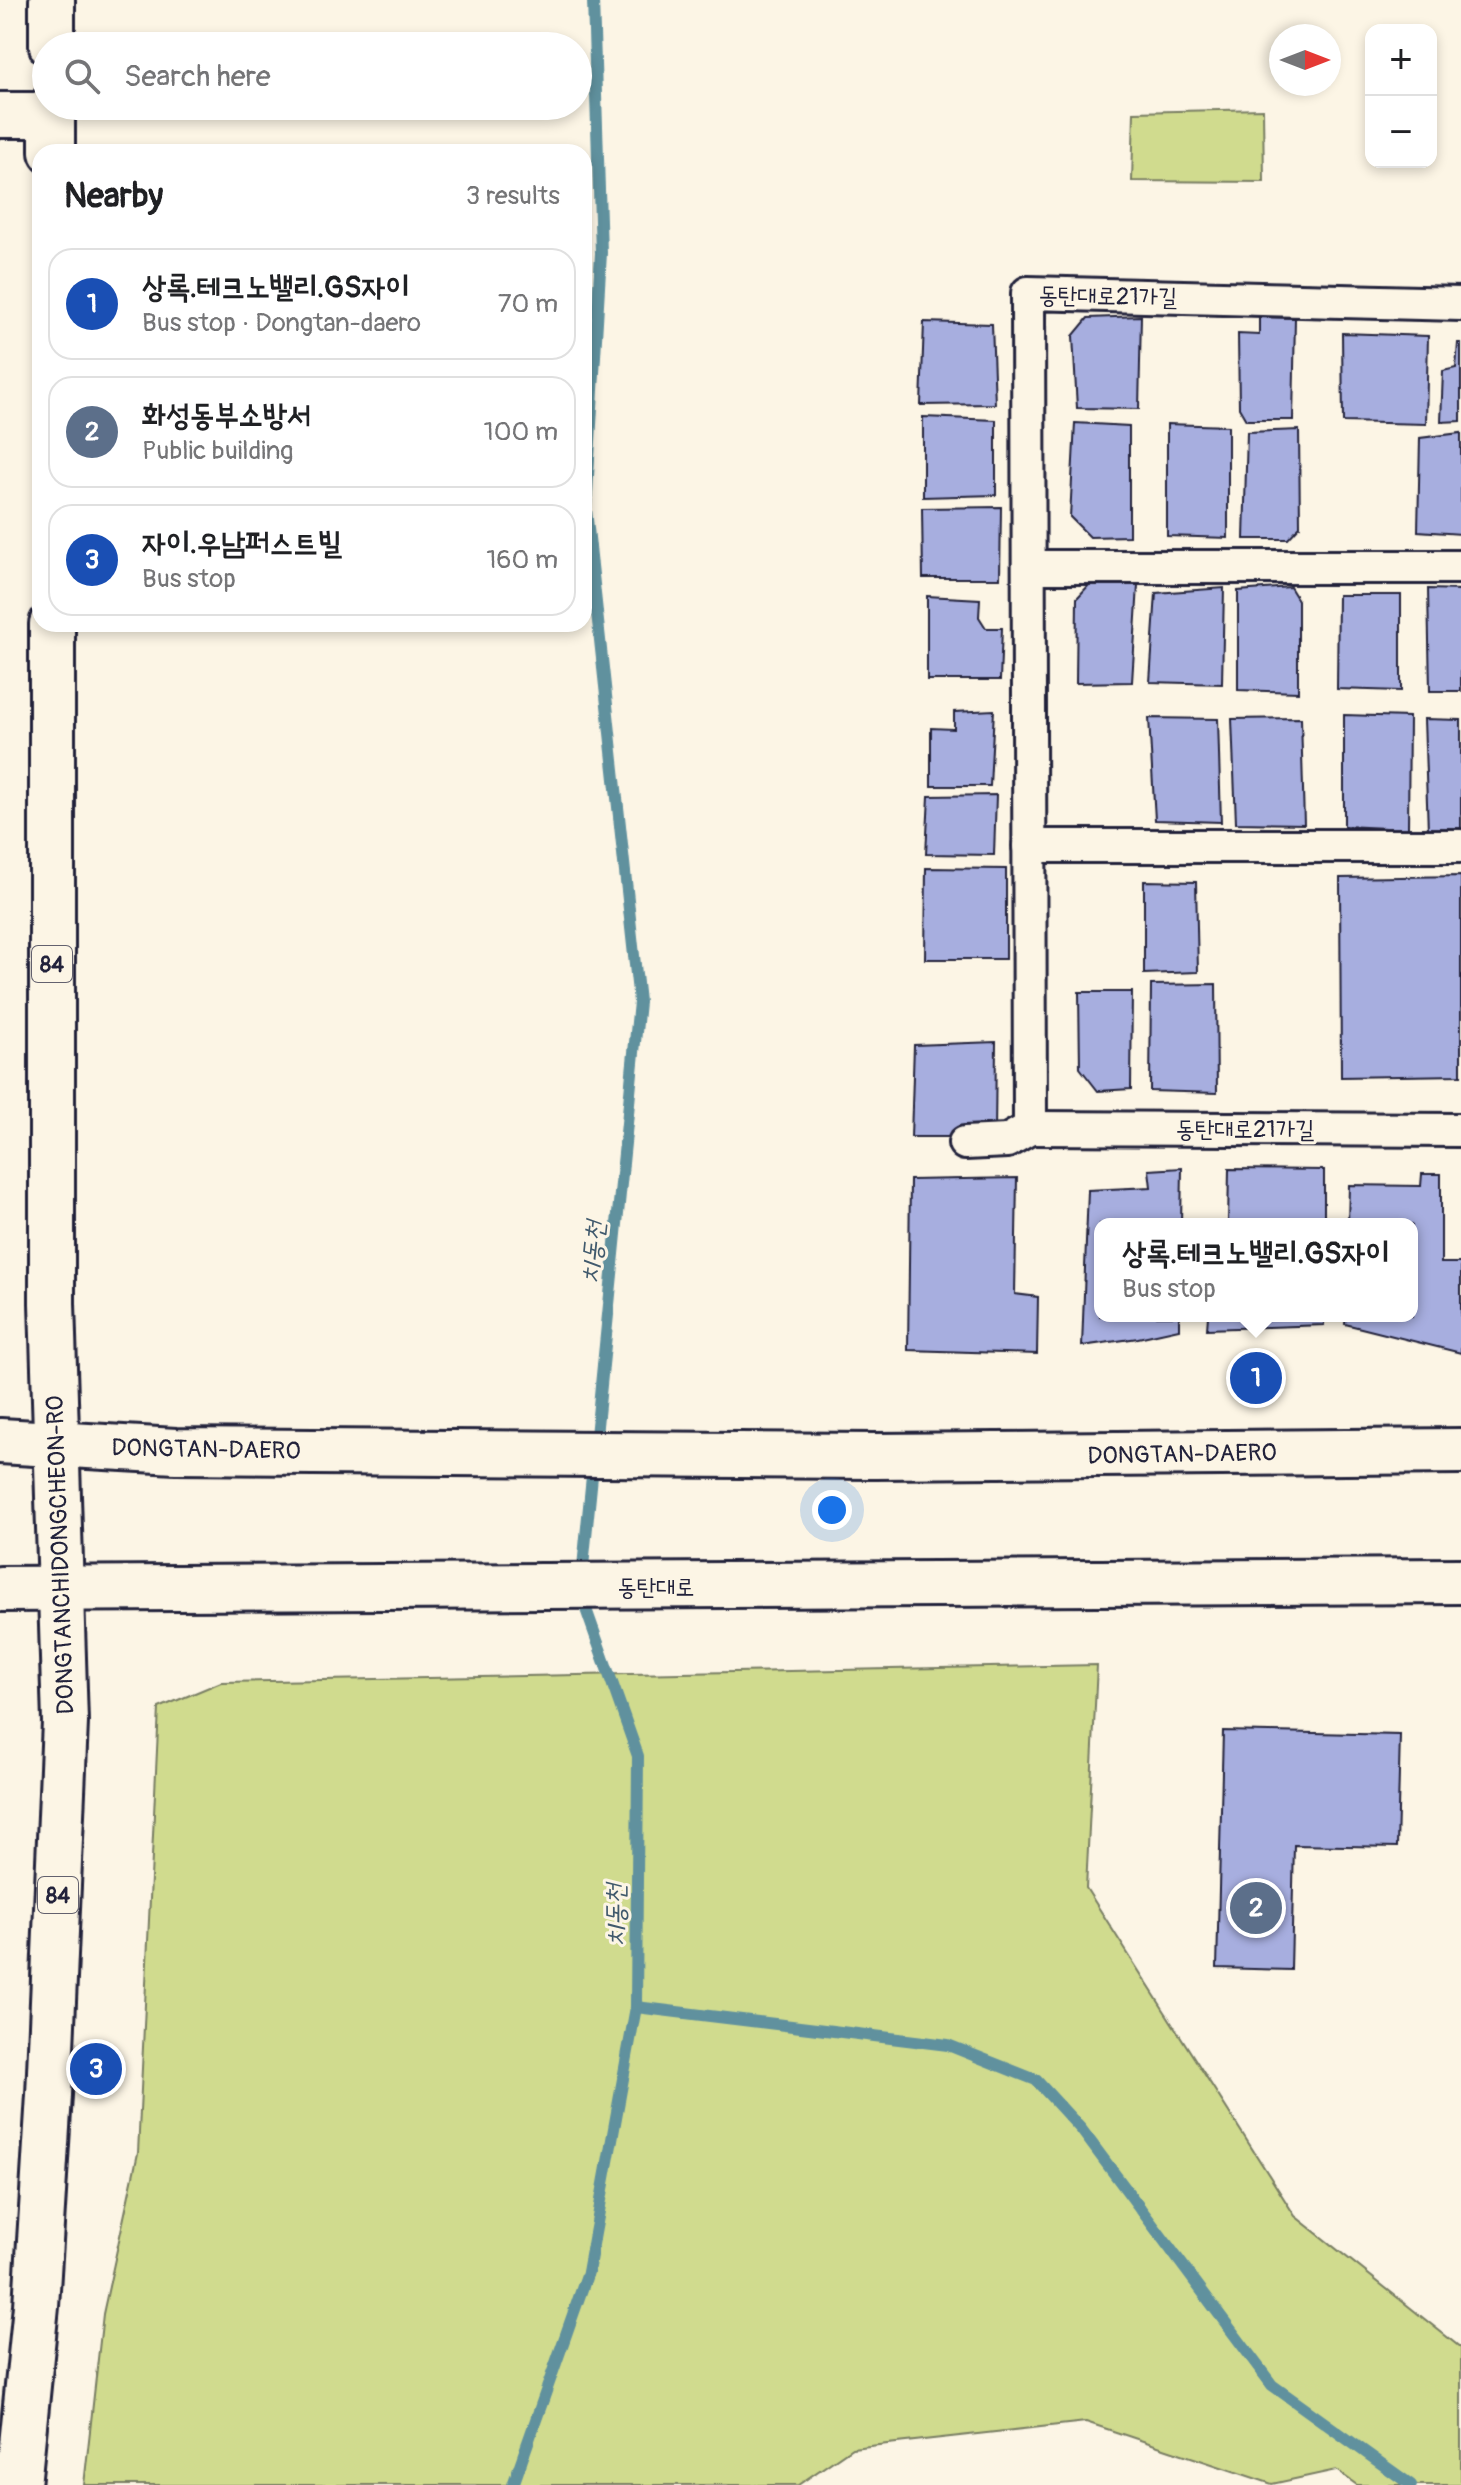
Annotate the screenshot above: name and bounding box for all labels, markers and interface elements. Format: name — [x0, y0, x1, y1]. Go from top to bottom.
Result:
north arrow — [1269, 24, 1341, 96]
map controls — [1365, 24, 1437, 168]
button: + — [1365, 24, 1437, 96]
search box — [32, 32, 592, 120]
icon: search — [60, 54, 104, 98]
text: Search here — [124, 58, 271, 95]
button: − — [1365, 96, 1437, 168]
text: Nearby — [64, 175, 163, 218]
text: 3 results — [466, 180, 560, 212]
text: 상록.테크노밸리.GS자이 — [142, 269, 410, 306]
street label: 동탄대로21가길 — [1038, 281, 1178, 312]
text: 1 — [87, 288, 97, 320]
text: 70 m — [498, 288, 558, 320]
text: Bus stop · Dongtan-daero — [142, 307, 421, 339]
text: 화성동부소방서 — [142, 397, 311, 434]
text: 2 — [85, 416, 99, 448]
text: 100 m — [484, 416, 558, 448]
text: Public building — [142, 435, 293, 467]
text: 자이.우남퍼스트빌 — [142, 525, 342, 562]
text: 3 — [85, 544, 99, 576]
text: 160 m — [486, 544, 558, 576]
text: Bus stop — [142, 563, 236, 595]
road number: 84 — [32, 946, 72, 982]
street label: 동탄대로21가길 — [1176, 1115, 1314, 1144]
water label: 치동천 — [574, 1216, 613, 1285]
popup — [1094, 1218, 1418, 1322]
text: 상록.테크노밸리.GS자이 — [1122, 1235, 1390, 1272]
text: Bus stop — [1122, 1273, 1216, 1305]
pin: 1 — [1230, 1348, 1282, 1408]
street label: DONGTANCHIDONGCHEON-RO — [40, 1395, 81, 1715]
street label: DONGTAN-DAERO — [111, 1433, 301, 1466]
street label: DONGTAN-DAERO — [1087, 1438, 1277, 1471]
your location — [812, 1490, 852, 1530]
street label: 동탄대로 — [617, 1573, 695, 1602]
road number: 84 — [38, 1877, 78, 1913]
pin: 2 — [1230, 1878, 1282, 1938]
water label: 치동천 — [600, 1881, 632, 1946]
pin: 3 — [70, 2039, 122, 2099]

